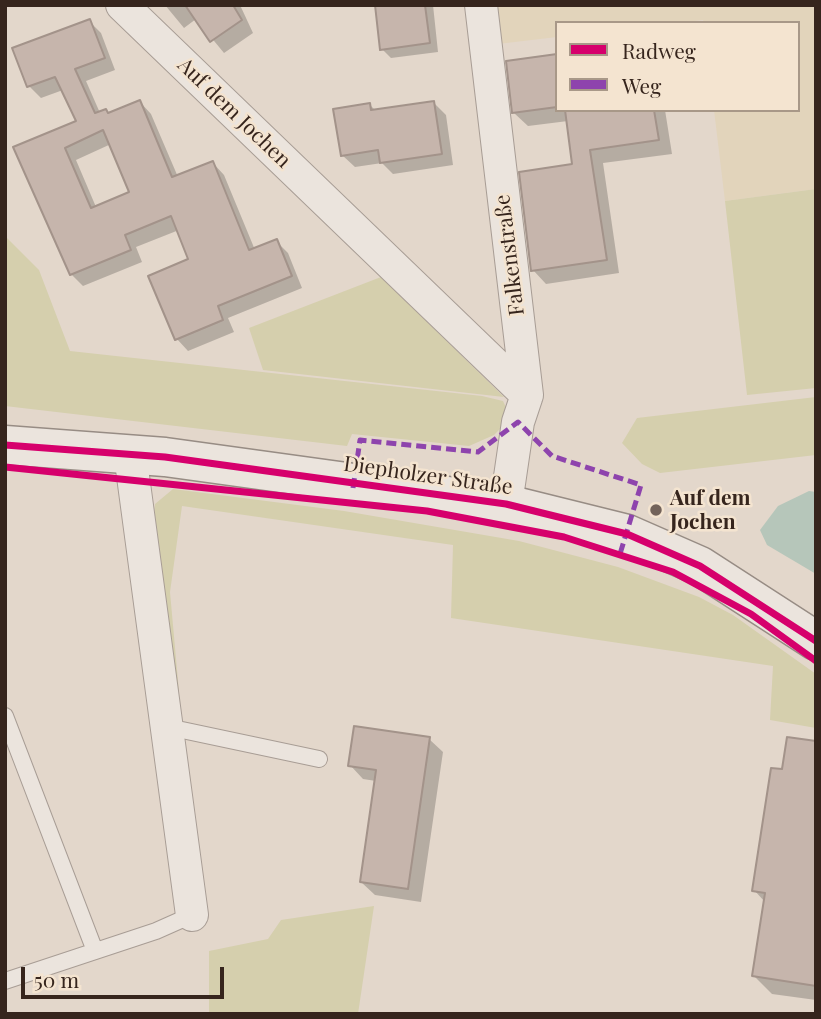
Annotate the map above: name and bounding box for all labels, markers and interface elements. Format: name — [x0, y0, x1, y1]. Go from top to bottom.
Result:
legend — [555, 21, 800, 112]
text: Radweg — [622, 36, 696, 64]
street label: Auf dem Jochen — [172, 53, 296, 173]
text: Weg — [622, 71, 661, 99]
street label: Falkenstraße — [490, 193, 530, 317]
street label: Diepholzer Straße — [342, 452, 514, 500]
place label: Auf dem Jochen — [670, 485, 750, 535]
marker: Auf dem Jochen — [648, 502, 664, 518]
scale bar — [24, 953, 228, 997]
text: 50 m — [34, 965, 79, 993]

